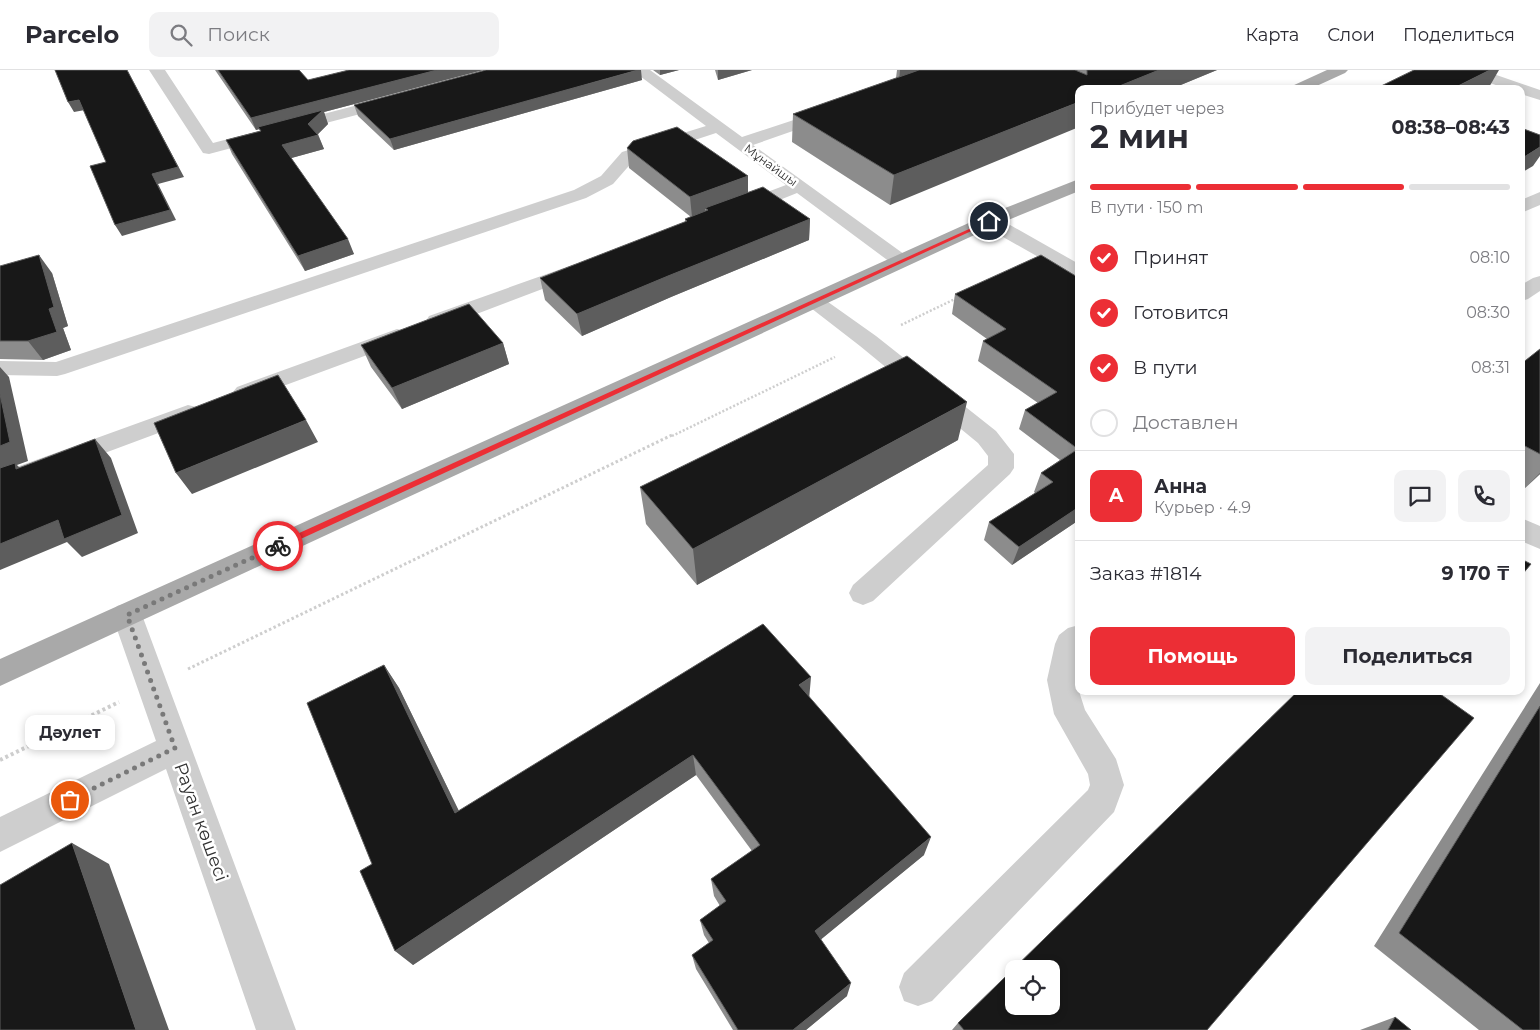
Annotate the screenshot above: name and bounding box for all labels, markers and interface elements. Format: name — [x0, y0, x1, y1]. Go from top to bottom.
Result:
search box — [149, 12, 499, 57]
text: Parcelo — [25, 20, 119, 49]
icon: search — [167, 21, 195, 49]
text: Поиск — [207, 23, 270, 46]
text: Карта — [1245, 24, 1299, 46]
text: Слои — [1327, 24, 1375, 46]
text: Поделиться — [1403, 24, 1515, 46]
text: Прибудет через — [1090, 99, 1225, 118]
text: 08:38–08:43 — [1392, 116, 1510, 139]
text: 2 мин — [1090, 117, 1189, 156]
street label: Мұнайшы — [741, 141, 801, 189]
text: В пути · 150 m — [1090, 198, 1203, 217]
pin — [968, 200, 1010, 242]
icon: home — [975, 207, 1003, 235]
icon: check — [1090, 244, 1118, 272]
text: Принят — [1133, 246, 1208, 269]
text: 08:10 — [1469, 248, 1510, 267]
icon: check — [1090, 299, 1118, 327]
text: Готовится — [1133, 301, 1229, 324]
text: 08:30 — [1466, 303, 1510, 322]
icon: check — [1090, 354, 1118, 382]
text: В пути — [1133, 356, 1198, 379]
text: 08:31 — [1471, 358, 1510, 377]
text: Доставлен — [1133, 411, 1239, 434]
button: chat — [1394, 470, 1446, 522]
button: phone — [1458, 470, 1510, 522]
text: Анна — [1154, 475, 1207, 498]
text: А — [1108, 484, 1124, 507]
text: Курьер · 4.9 — [1154, 498, 1251, 517]
courier — [253, 521, 303, 571]
icon: bike — [264, 532, 292, 560]
text: Заказ #1814 — [1090, 562, 1202, 585]
text: 9 170 ₸ — [1442, 562, 1510, 585]
button: Помощь — [1090, 627, 1295, 685]
button: Поделиться — [1305, 627, 1510, 685]
callout: Дәулет — [25, 715, 115, 750]
text: Дәулет — [39, 723, 101, 742]
street label: Рауан көшесі — [169, 760, 233, 884]
pin — [49, 779, 91, 821]
icon: bag — [56, 786, 84, 814]
map controls — [1005, 960, 1060, 1015]
button: locate — [1005, 960, 1060, 1015]

